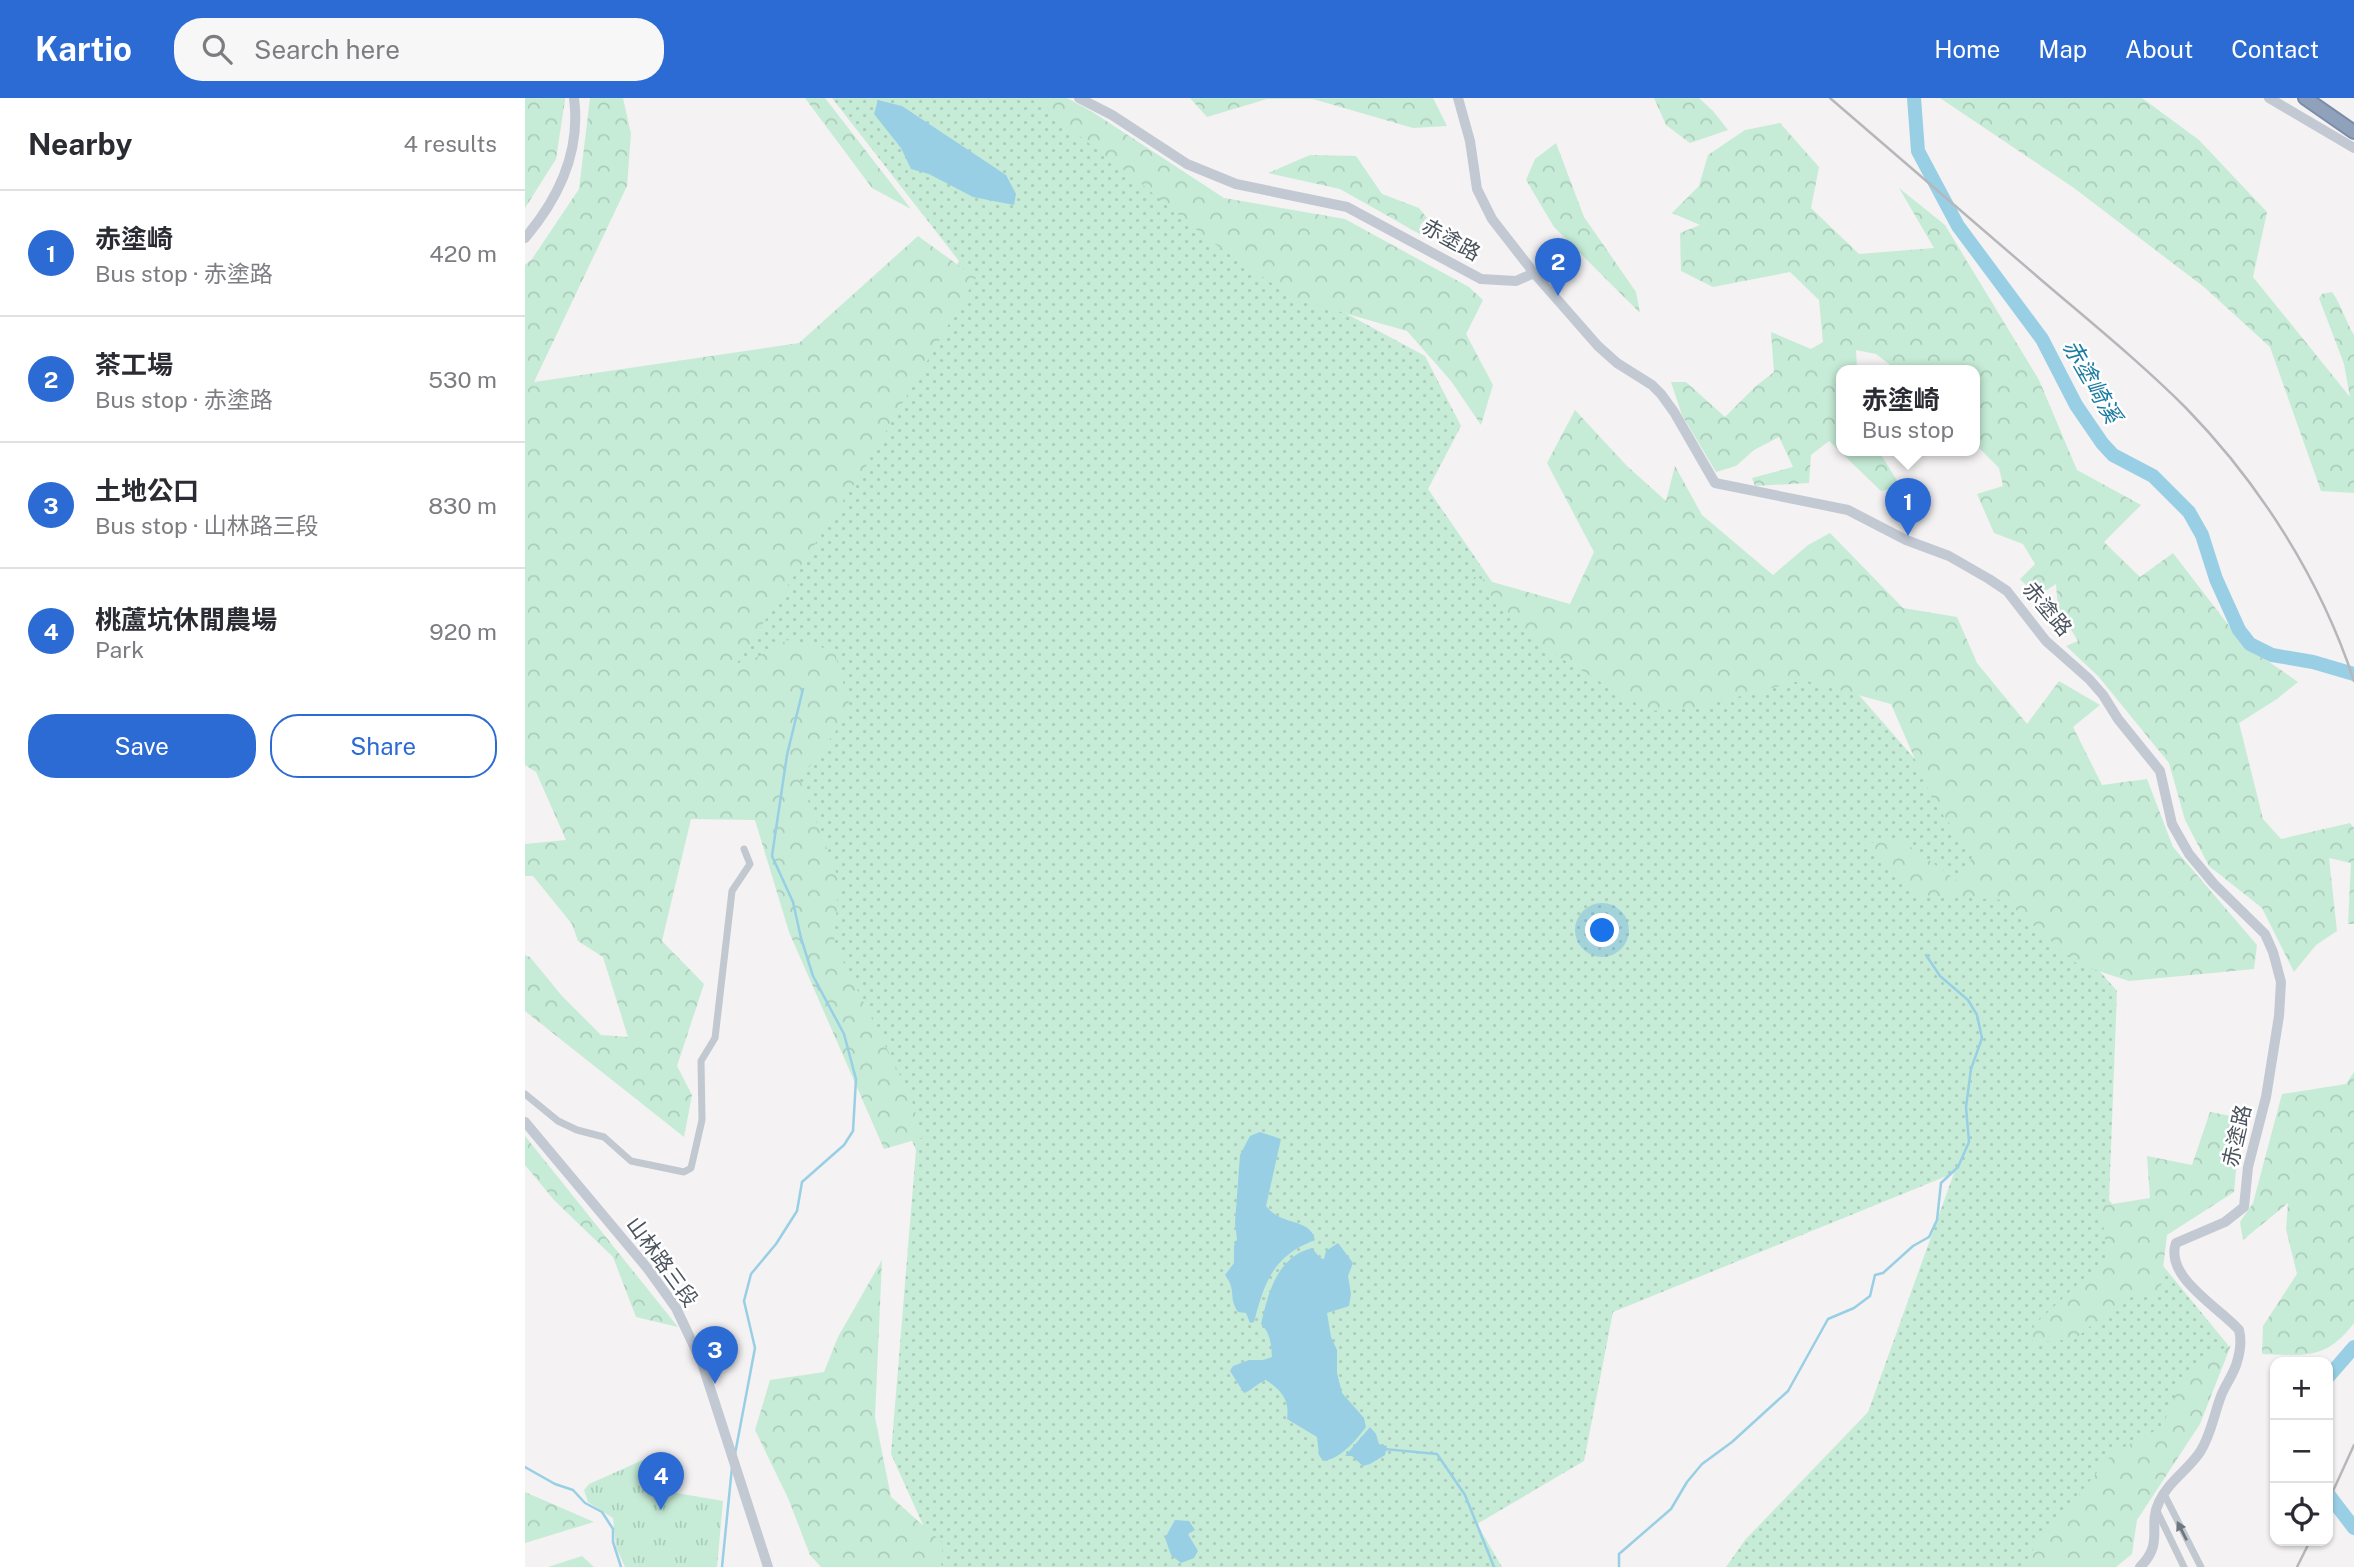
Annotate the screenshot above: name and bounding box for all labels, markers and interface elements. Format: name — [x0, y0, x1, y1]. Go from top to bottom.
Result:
search box — [174, 18, 664, 81]
text: Kartio — [35, 30, 132, 68]
icon: search — [198, 30, 236, 68]
text: Search here — [254, 34, 400, 65]
text: Home — [1934, 35, 2000, 63]
text: Map — [2038, 35, 2087, 63]
text: About — [2125, 35, 2193, 63]
text: Contact — [2231, 35, 2319, 63]
text: Nearby — [28, 126, 132, 162]
text: 4 results — [403, 130, 497, 157]
street label: 赤塗路 — [1418, 213, 1485, 266]
text: 赤塗崎 — [95, 223, 173, 254]
pin: 2 — [1535, 238, 1581, 296]
text: 1 — [46, 240, 56, 267]
text: 420 m — [429, 240, 497, 267]
text: Bus stop · 赤塗路 — [95, 260, 273, 287]
water label: 赤塗崎溪 — [2058, 334, 2129, 430]
text: 茶工場 — [95, 349, 173, 380]
popup — [1836, 365, 1980, 456]
text: 2 — [44, 366, 58, 393]
text: 530 m — [428, 366, 497, 393]
text: 赤塗崎 — [1862, 384, 1940, 415]
text: Bus stop · 赤塗路 — [95, 386, 273, 413]
text: Bus stop — [1862, 416, 1954, 443]
text: 土地公口 — [95, 475, 199, 506]
pin: 1 — [1885, 478, 1931, 536]
text: 3 — [43, 492, 59, 519]
text: 830 m — [428, 492, 497, 519]
text: Bus stop · 山林路三段 — [95, 512, 319, 539]
street label: 赤塗路 — [2018, 577, 2077, 641]
text: 桃蘆坑休閒農場 — [95, 604, 277, 635]
text: 4 — [43, 618, 59, 645]
text: 920 m — [429, 618, 497, 645]
text: Park — [95, 636, 144, 663]
button: Save — [28, 714, 256, 778]
button: Share — [270, 714, 497, 778]
your location — [1585, 913, 1619, 947]
street label: 赤塗路 — [2217, 1102, 2256, 1169]
street label: 山林路三段 — [621, 1212, 703, 1312]
pin: 3 — [692, 1326, 738, 1384]
map controls — [2270, 1357, 2333, 1546]
button: + — [2270, 1357, 2333, 1420]
button: − — [2270, 1420, 2333, 1483]
pin: 4 — [638, 1452, 684, 1510]
button: locate — [2270, 1483, 2333, 1546]
one-way arrow — [2177, 1521, 2188, 1541]

